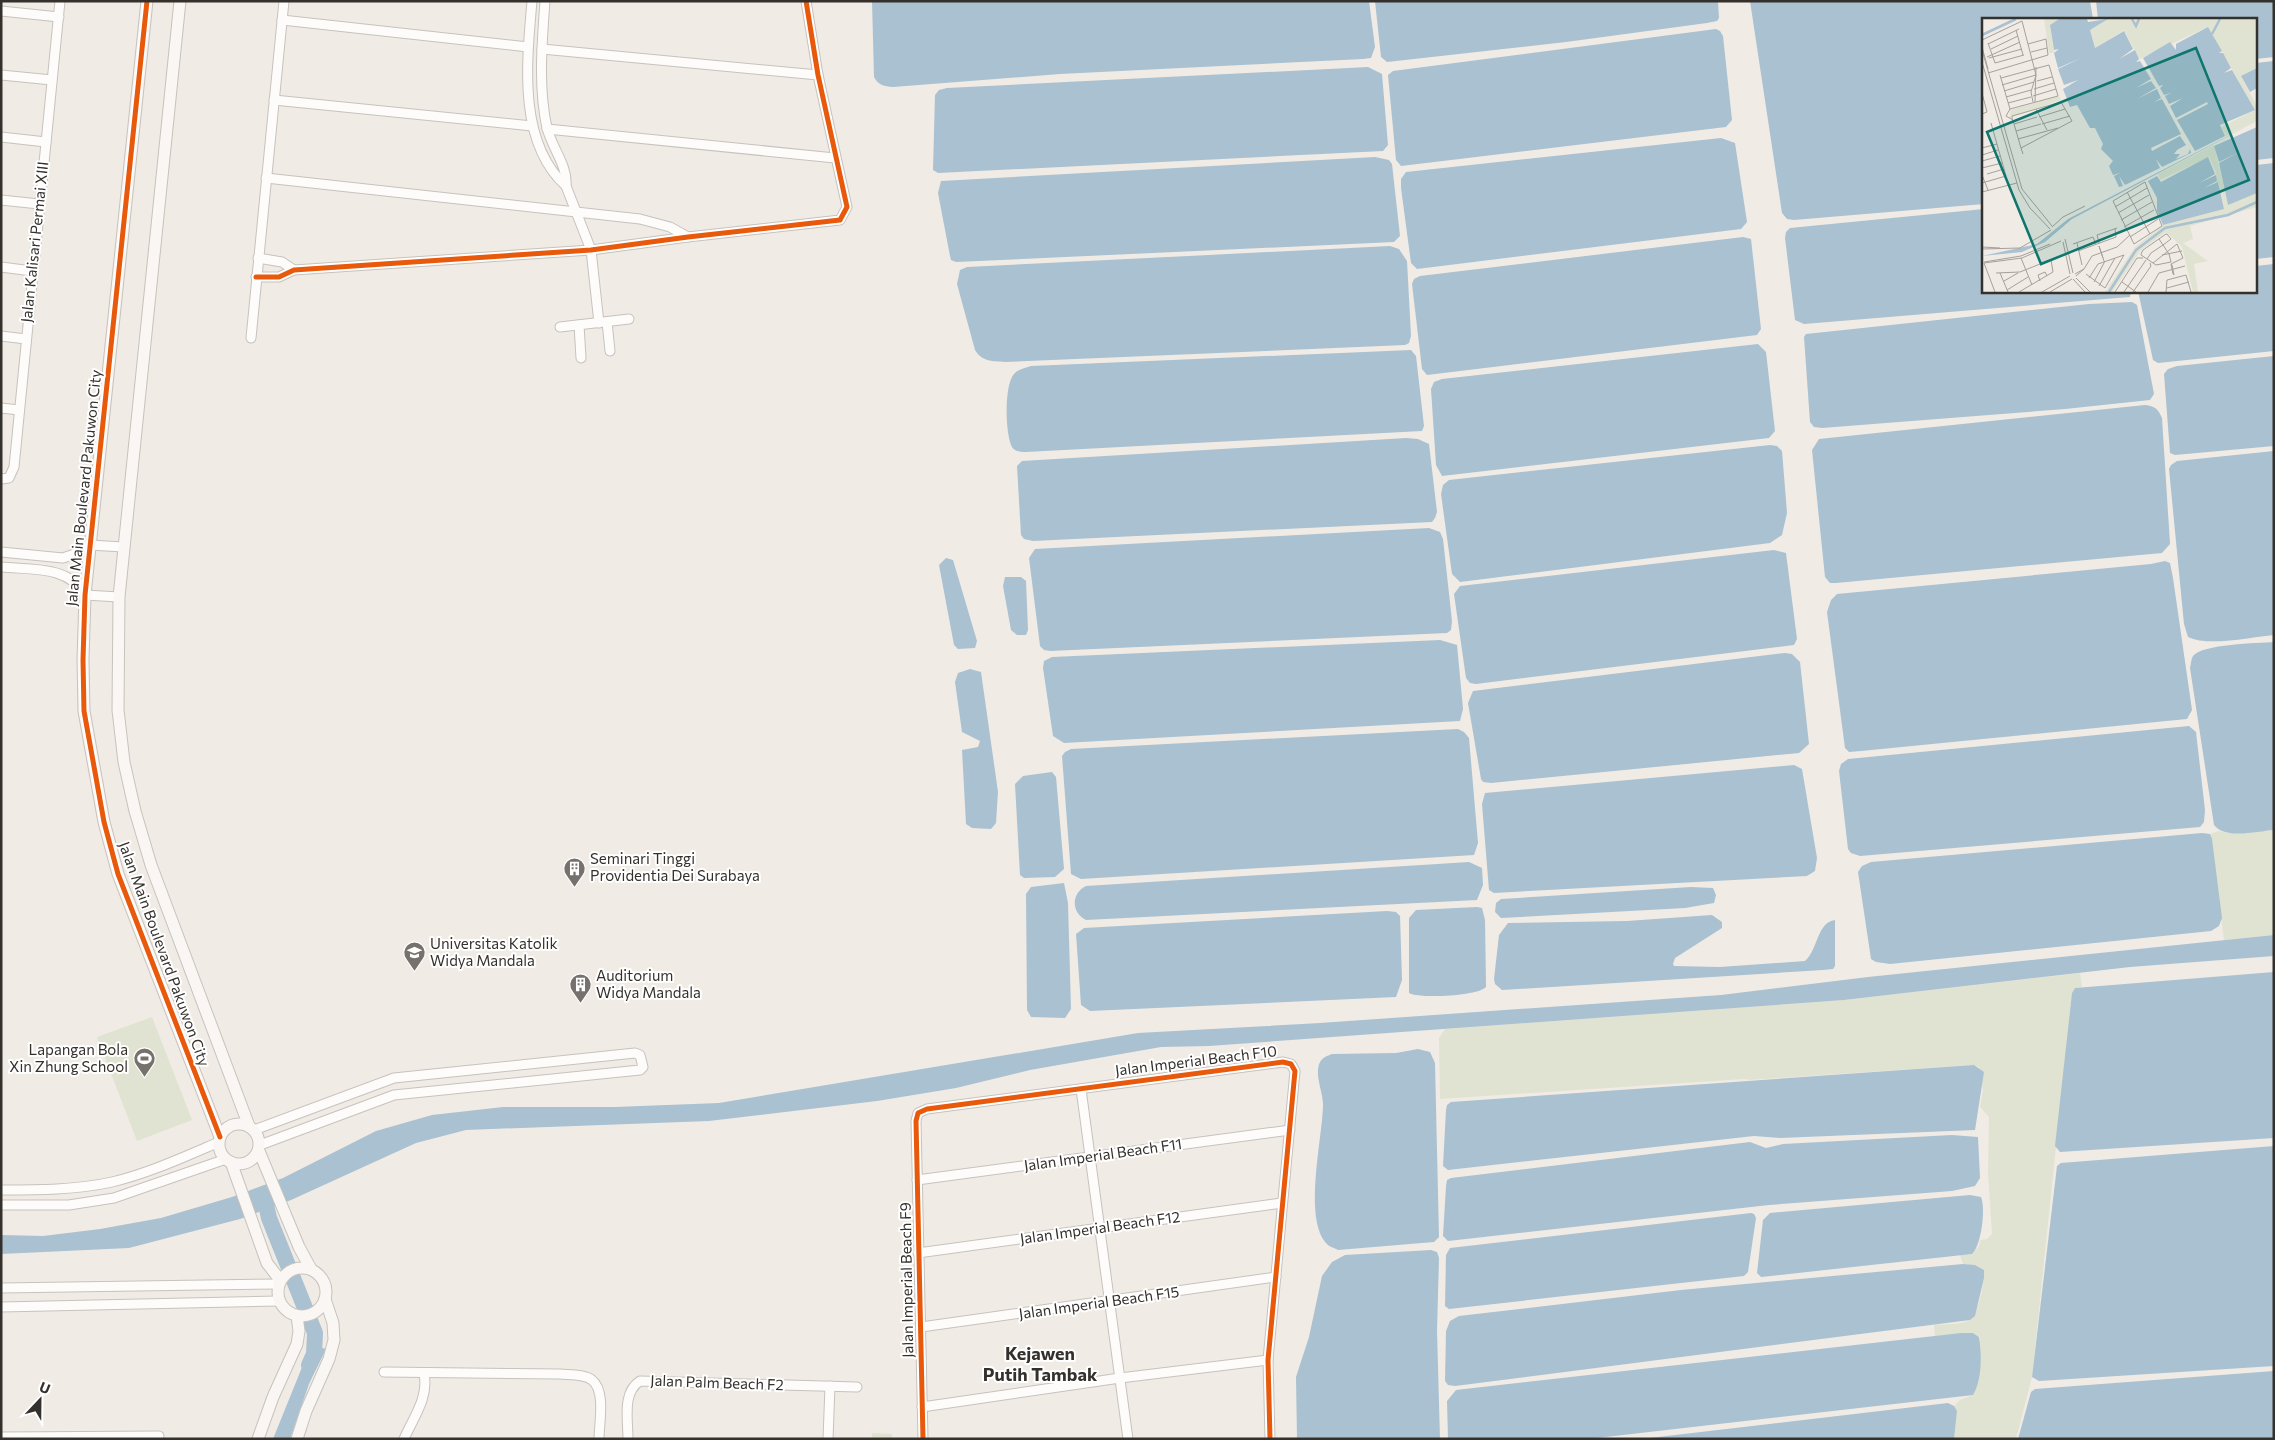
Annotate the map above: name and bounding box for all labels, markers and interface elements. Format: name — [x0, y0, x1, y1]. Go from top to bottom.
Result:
inset map — [1982, 18, 2258, 292]
street label: Jalan Kalisari Permai XIII — [17, 161, 51, 323]
street label: Jalan Main Boulevard Pakuwon City — [62, 368, 104, 607]
street label: Jalan Main Boulevard Pakuwon City — [116, 839, 214, 1069]
place label: Seminari Tinggi Providentia Dei Surabaya — [590, 849, 760, 884]
building icon: Seminari Tinggi Providentia Dei Surabaya — [562, 856, 586, 887]
place label: Universitas Katolik Widya Mandala — [430, 934, 558, 969]
school or university icon: Universitas Katolik Widya Mandala — [402, 941, 426, 972]
place label: Auditorium Widya Mandala — [596, 966, 701, 1001]
building icon: Auditorium Widya Mandala — [568, 973, 592, 1004]
place label: Lapangan Bola Xin Zhung School — [9, 1040, 128, 1075]
street label: Jalan Imperial Beach F10 — [1114, 1041, 1278, 1079]
sports icon: Lapangan Bola Xin Zhung School — [132, 1047, 156, 1078]
street label: Jalan Imperial Beach F11 — [1023, 1134, 1183, 1174]
street label: Jalan Imperial Beach F9 — [896, 1202, 916, 1358]
street label: Jalan Imperial Beach F12 — [1019, 1207, 1181, 1247]
street label: Jalan Imperial Beach F15 — [1018, 1282, 1180, 1322]
district label: Kejawen Putih Tambak — [983, 1342, 1098, 1385]
street label: Jalan Palm Beach F2 — [650, 1371, 784, 1393]
north arrow — [15, 1375, 65, 1425]
text: U — [37, 1378, 53, 1397]

